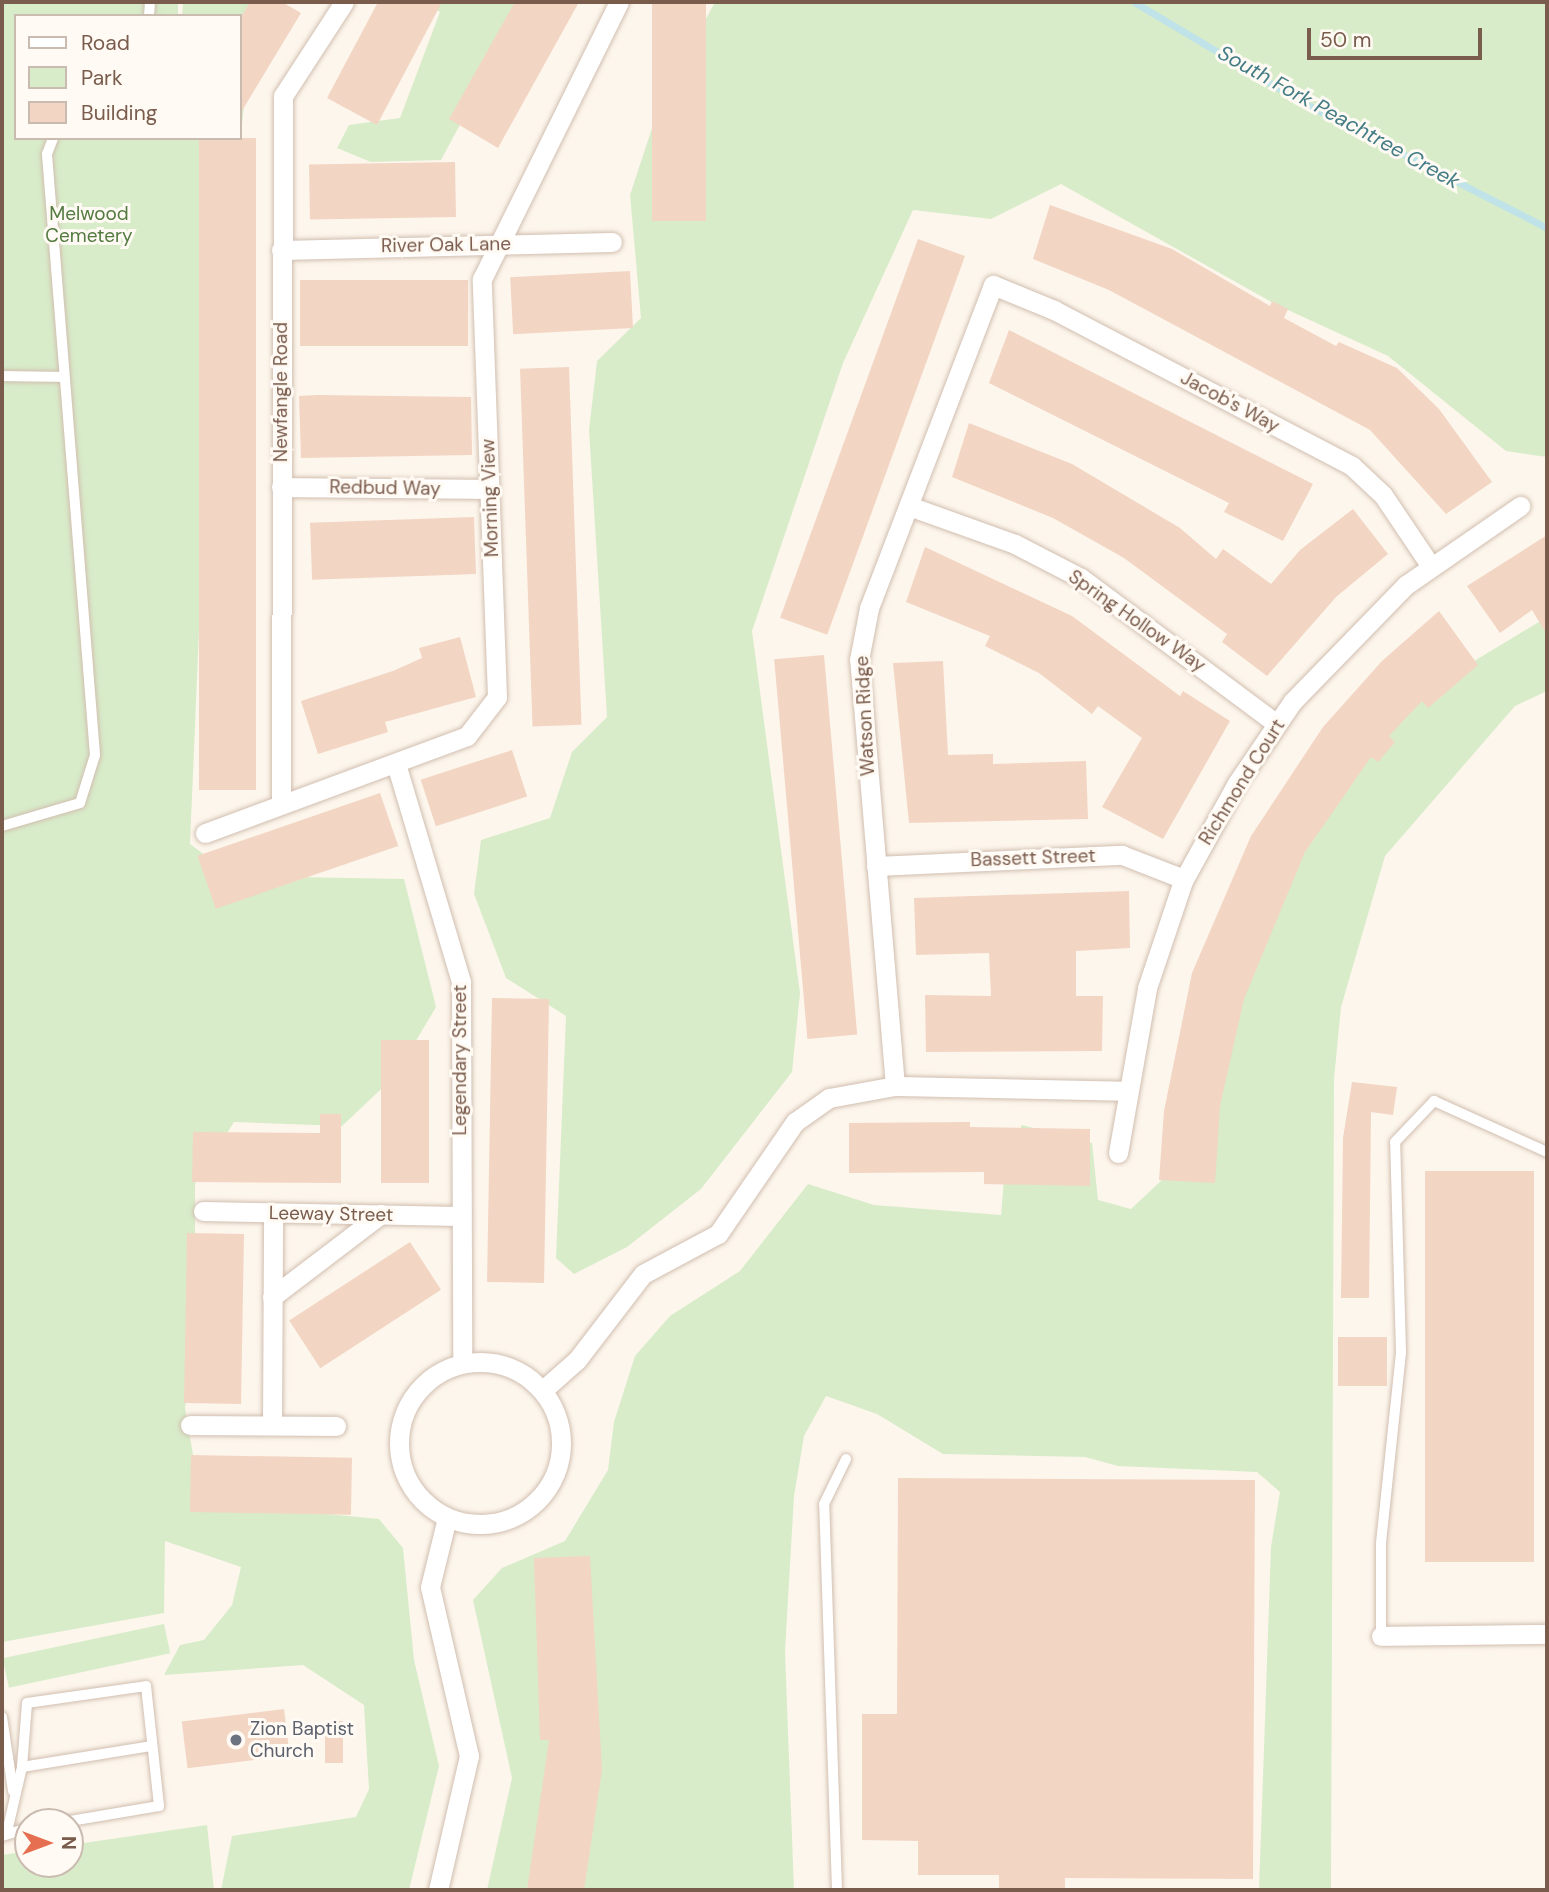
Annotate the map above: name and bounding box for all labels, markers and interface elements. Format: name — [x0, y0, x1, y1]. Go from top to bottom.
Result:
legend — [14, 14, 242, 140]
scale bar — [1311, 14, 1486, 58]
text: 50 m — [1320, 26, 1371, 54]
text: Road — [81, 29, 130, 57]
water label: South Fork Peachtree Creek — [1214, 40, 1464, 194]
text: Park — [81, 64, 122, 92]
text: Building — [81, 99, 157, 127]
park label: Melwood Cemetery — [45, 203, 133, 247]
street label: River Oak Lane — [381, 232, 511, 258]
street label: Newfangle Road — [270, 322, 292, 462]
street label: Jacob's Way — [1177, 366, 1283, 438]
street label: Morning View — [477, 438, 503, 558]
street label: Redbud Way — [329, 476, 441, 500]
street label: Spring Hollow Way — [1064, 565, 1210, 677]
street label: Watson Ridge — [850, 655, 880, 777]
street label: Richmond Court — [1194, 715, 1290, 849]
street label: Bassett Street — [970, 844, 1096, 872]
street label: Legendary Street — [449, 984, 471, 1136]
street label: Leeway Street — [269, 1202, 393, 1226]
place label: Zion Baptist Church — [250, 1718, 354, 1762]
marker: Zion Baptist Church — [228, 1732, 244, 1748]
north arrow — [14, 1808, 84, 1878]
text: N — [56, 1836, 81, 1850]

